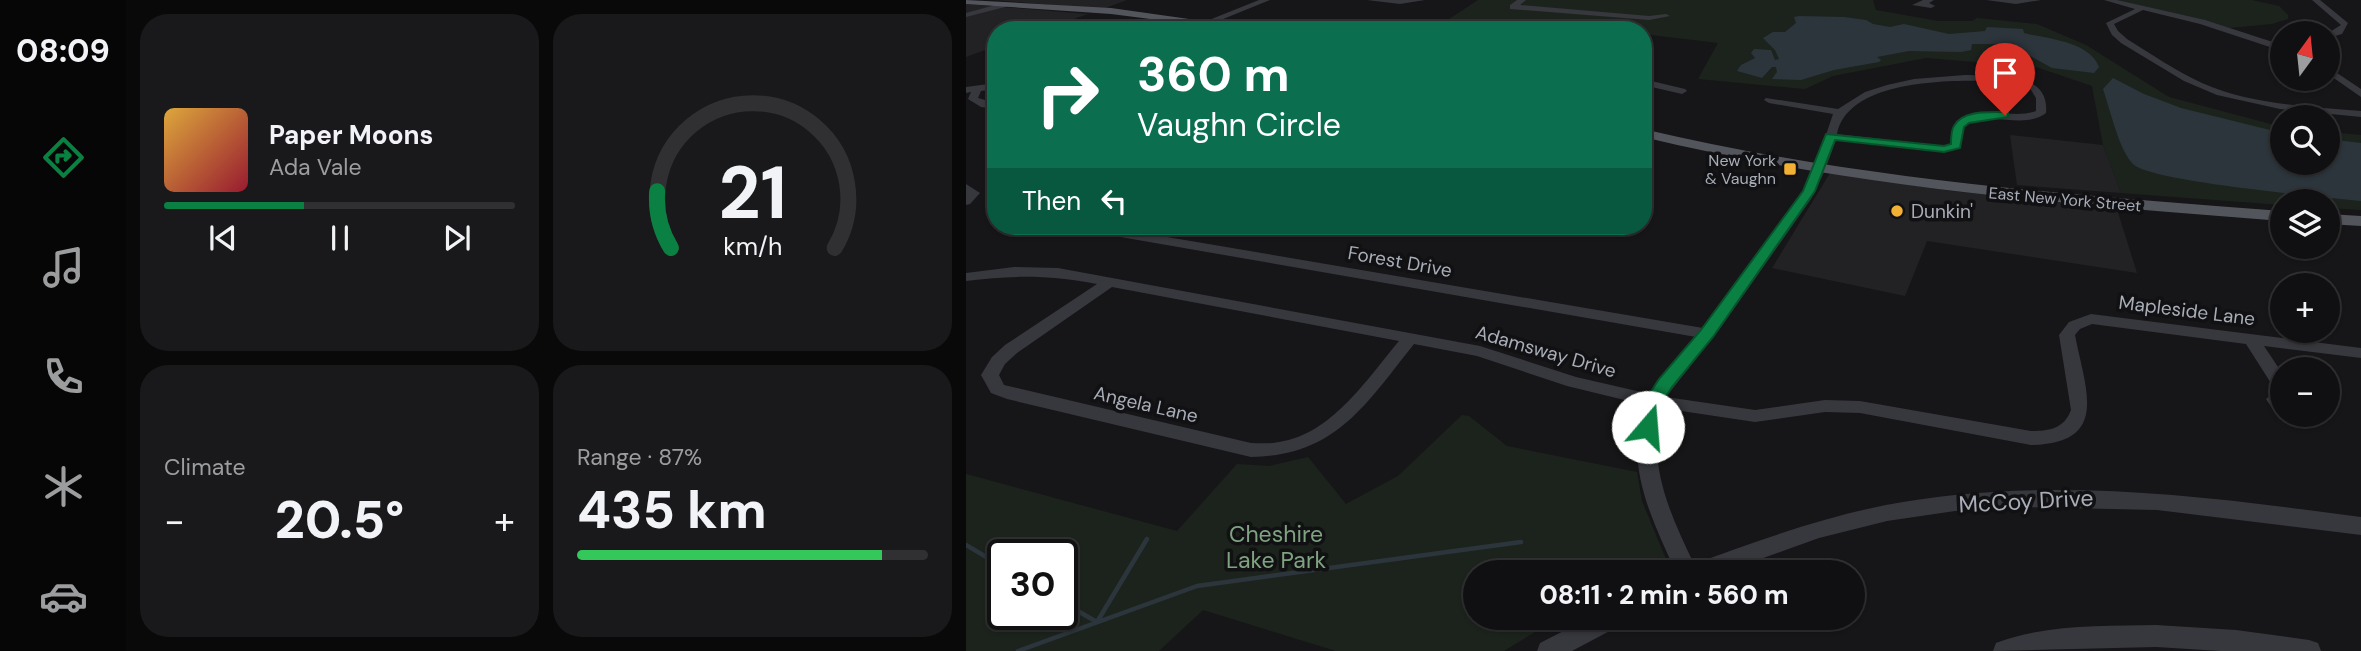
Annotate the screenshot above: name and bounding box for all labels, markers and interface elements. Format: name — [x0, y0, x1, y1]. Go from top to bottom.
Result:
north arrow — [2270, 21, 2340, 91]
map controls — [2270, 21, 2340, 427]
text: 08:09 — [16, 30, 110, 72]
text: 360 m — [1137, 42, 1290, 106]
pin — [1975, 43, 2035, 115]
icon: right — [1022, 49, 1113, 140]
icon: arrive — [1986, 54, 2024, 92]
text: Vaughn Circle — [1137, 104, 1341, 146]
button: search — [2270, 105, 2340, 175]
text: Paper Moons — [269, 118, 433, 152]
icon: directions — [39, 133, 88, 182]
text: 21 — [718, 147, 787, 242]
place label: New York & Vaughn — [1705, 150, 1776, 189]
text: Ada Vale — [269, 152, 362, 182]
marker: New York & Vaughn — [1782, 161, 1798, 177]
icon: left — [1095, 182, 1133, 220]
street label: East New York Street — [1988, 182, 2142, 217]
text: Then — [1022, 184, 1081, 218]
button: layers — [2270, 189, 2340, 259]
place label: Dunkin' — [1911, 199, 1973, 224]
marker: Dunkin' — [1889, 203, 1905, 219]
icon: previous — [204, 219, 242, 257]
icon: pause — [321, 219, 359, 257]
icon: next — [438, 219, 476, 257]
text: km/h — [723, 230, 782, 263]
street label: Forest Drive — [1346, 240, 1454, 283]
icon: music — [39, 243, 88, 292]
button: + — [2270, 273, 2340, 343]
street label: Mapleside Lane — [2117, 290, 2257, 331]
street label: Adamsway Drive — [1473, 319, 1619, 384]
icon: phone — [39, 352, 88, 401]
button: − — [2270, 357, 2340, 427]
street label: Angela Lane — [1091, 380, 1200, 429]
position arrow — [1611, 390, 1685, 464]
text: Range · 87% — [577, 442, 702, 472]
text: Climate — [164, 452, 246, 482]
icon: climate — [39, 462, 88, 511]
text: 435 km — [577, 476, 767, 544]
street label: McCoy Drive — [1958, 482, 2094, 520]
text: 20.5° — [275, 486, 404, 554]
text: − — [164, 496, 185, 546]
text: + — [494, 496, 515, 546]
park label: Cheshire Lake Park — [1226, 519, 1326, 575]
speed limit sign: 30 — [987, 539, 1078, 630]
icon: car — [39, 572, 88, 621]
text: 08:11 · 2 min · 560 m — [1539, 578, 1789, 612]

